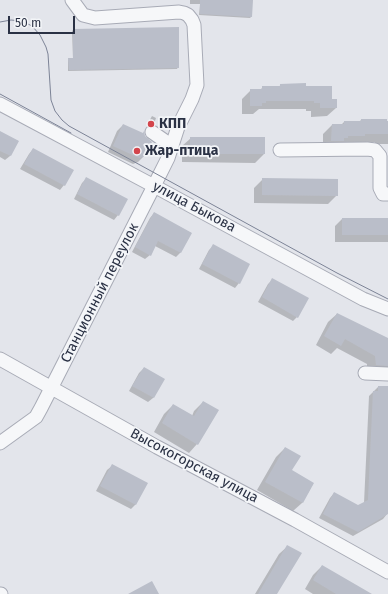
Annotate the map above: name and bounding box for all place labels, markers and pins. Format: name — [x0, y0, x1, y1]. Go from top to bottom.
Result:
place label: КПП — [159, 116, 186, 132]
marker: КПП — [146, 119, 156, 129]
place label: Жар-птица — [145, 143, 218, 159]
marker: Жар-птица — [132, 146, 142, 156]

